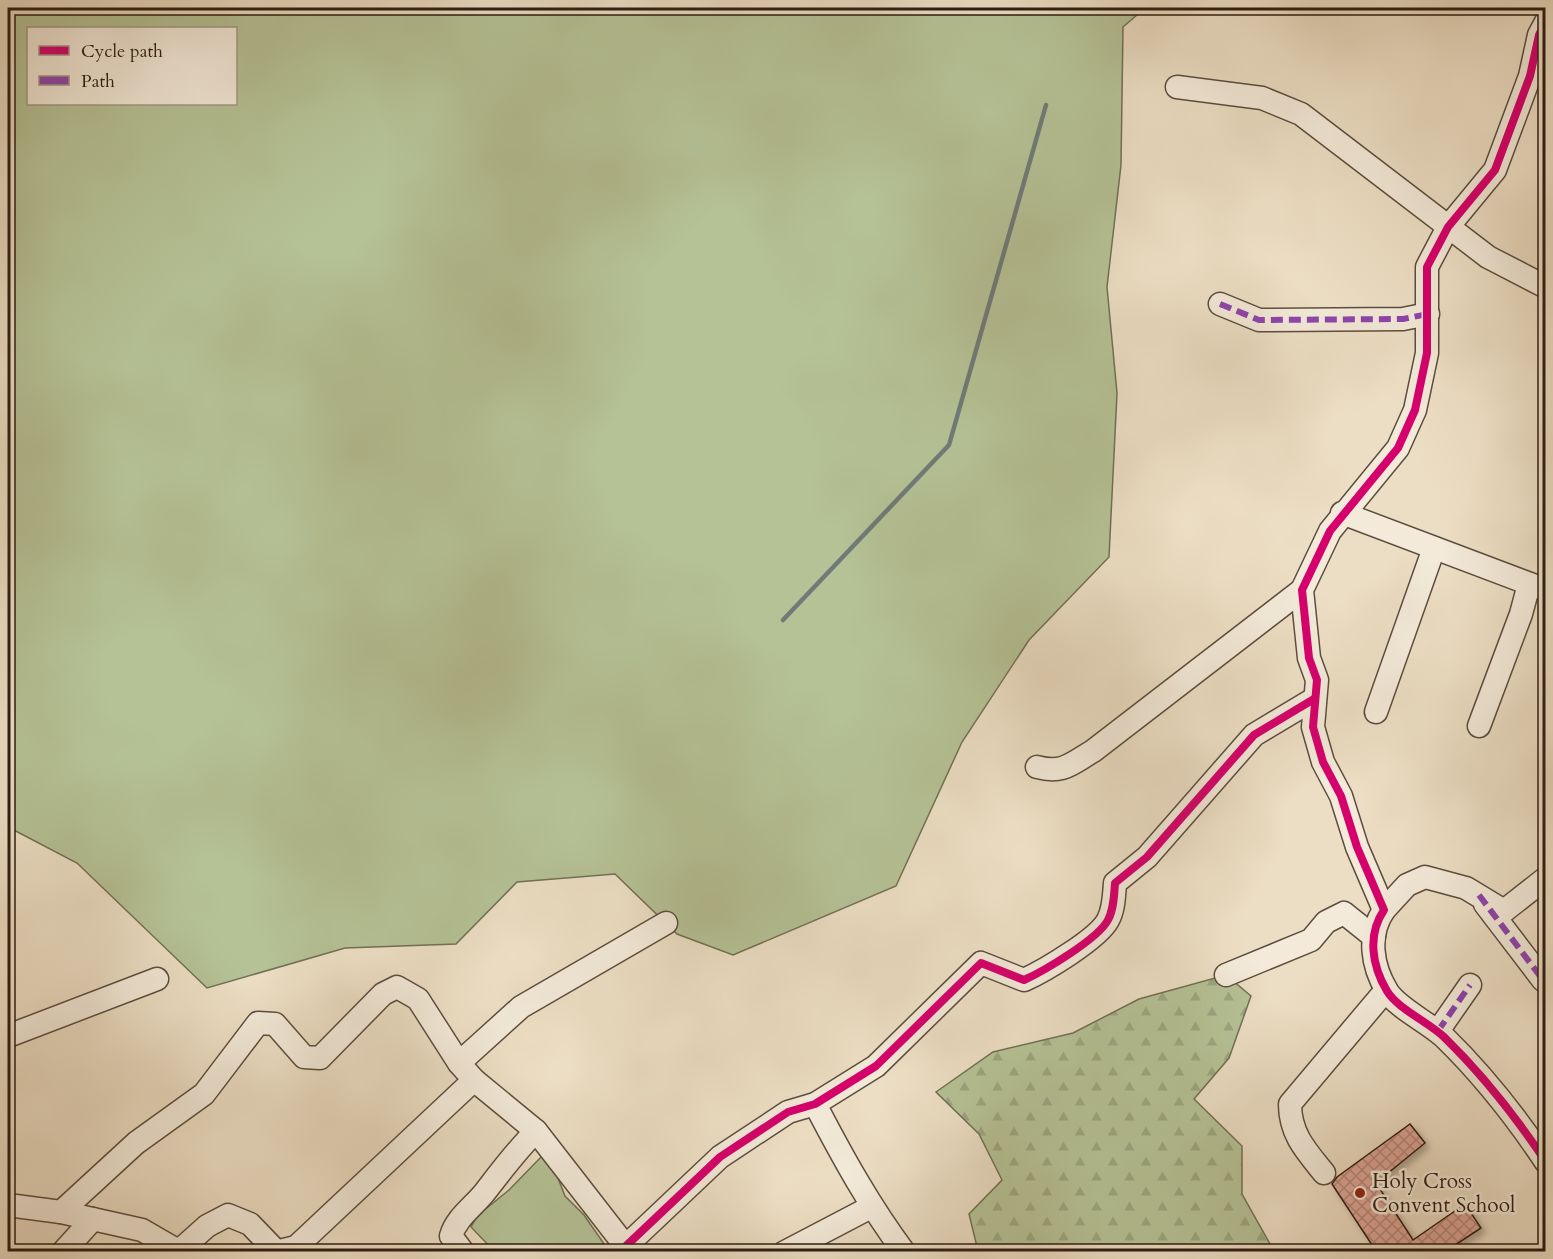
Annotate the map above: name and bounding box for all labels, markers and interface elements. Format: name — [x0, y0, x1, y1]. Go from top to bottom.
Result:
legend — [27, 27, 237, 105]
text: Cycle path — [81, 39, 163, 64]
text: Path — [81, 69, 115, 94]
place label: Holy Cross Convent School — [1372, 1167, 1515, 1220]
marker: Holy Cross Convent School — [1353, 1186, 1367, 1200]

